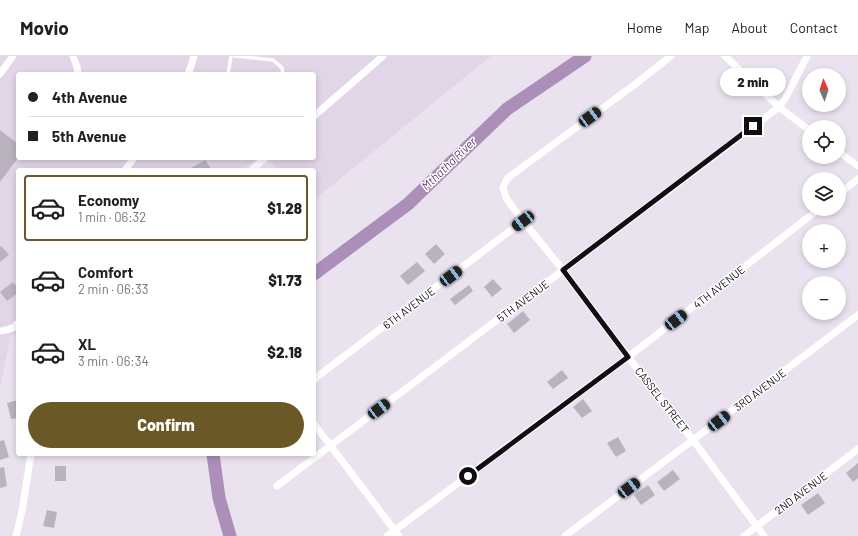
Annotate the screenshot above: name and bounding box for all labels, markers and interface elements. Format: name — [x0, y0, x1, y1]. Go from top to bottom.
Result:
text: Movio — [20, 16, 69, 39]
text: Home — [627, 19, 663, 36]
text: Map — [685, 19, 709, 36]
text: About — [731, 19, 768, 36]
text: Contact — [790, 19, 838, 36]
callout: 2 min — [720, 68, 786, 96]
north arrow — [802, 68, 846, 112]
map controls — [802, 68, 846, 320]
text: 2 min — [737, 74, 769, 90]
text: 4th Avenue — [52, 88, 127, 106]
car — [577, 105, 603, 129]
route end — [744, 117, 762, 135]
button: locate — [802, 120, 846, 164]
text: 5th Avenue — [52, 127, 126, 145]
water label: Mthatha River — [418, 133, 479, 193]
button: layers — [802, 172, 846, 216]
icon: car — [30, 190, 66, 226]
text: Economy — [78, 191, 139, 209]
text: $1.28 — [267, 199, 302, 217]
text: 1 min · 06:32 — [78, 209, 146, 225]
car — [510, 209, 536, 233]
button: + — [802, 224, 846, 268]
icon: car — [30, 262, 66, 298]
street label: 4TH AVENUE — [690, 262, 747, 311]
text: Comfort — [78, 263, 133, 281]
car — [438, 264, 464, 288]
text: $1.73 — [268, 271, 302, 289]
button: − — [802, 276, 846, 320]
street label: 5TH AVENUE — [494, 277, 552, 324]
text: 2 min · 06:33 — [78, 281, 148, 297]
street label: 6TH AVENUE — [380, 284, 438, 331]
car — [663, 308, 689, 332]
icon: car — [30, 334, 66, 370]
text: XL — [78, 335, 96, 353]
text: $2.18 — [267, 343, 302, 361]
text: 3 min · 06:34 — [78, 353, 149, 369]
street label: CASSEL STREET — [633, 364, 692, 435]
street label: 3RD AVENUE — [731, 366, 789, 413]
car — [366, 397, 392, 421]
button: Confirm — [28, 402, 304, 448]
car — [706, 409, 732, 433]
route start — [459, 467, 477, 485]
street label: 2ND AVENUE — [772, 468, 830, 517]
car — [616, 476, 642, 500]

